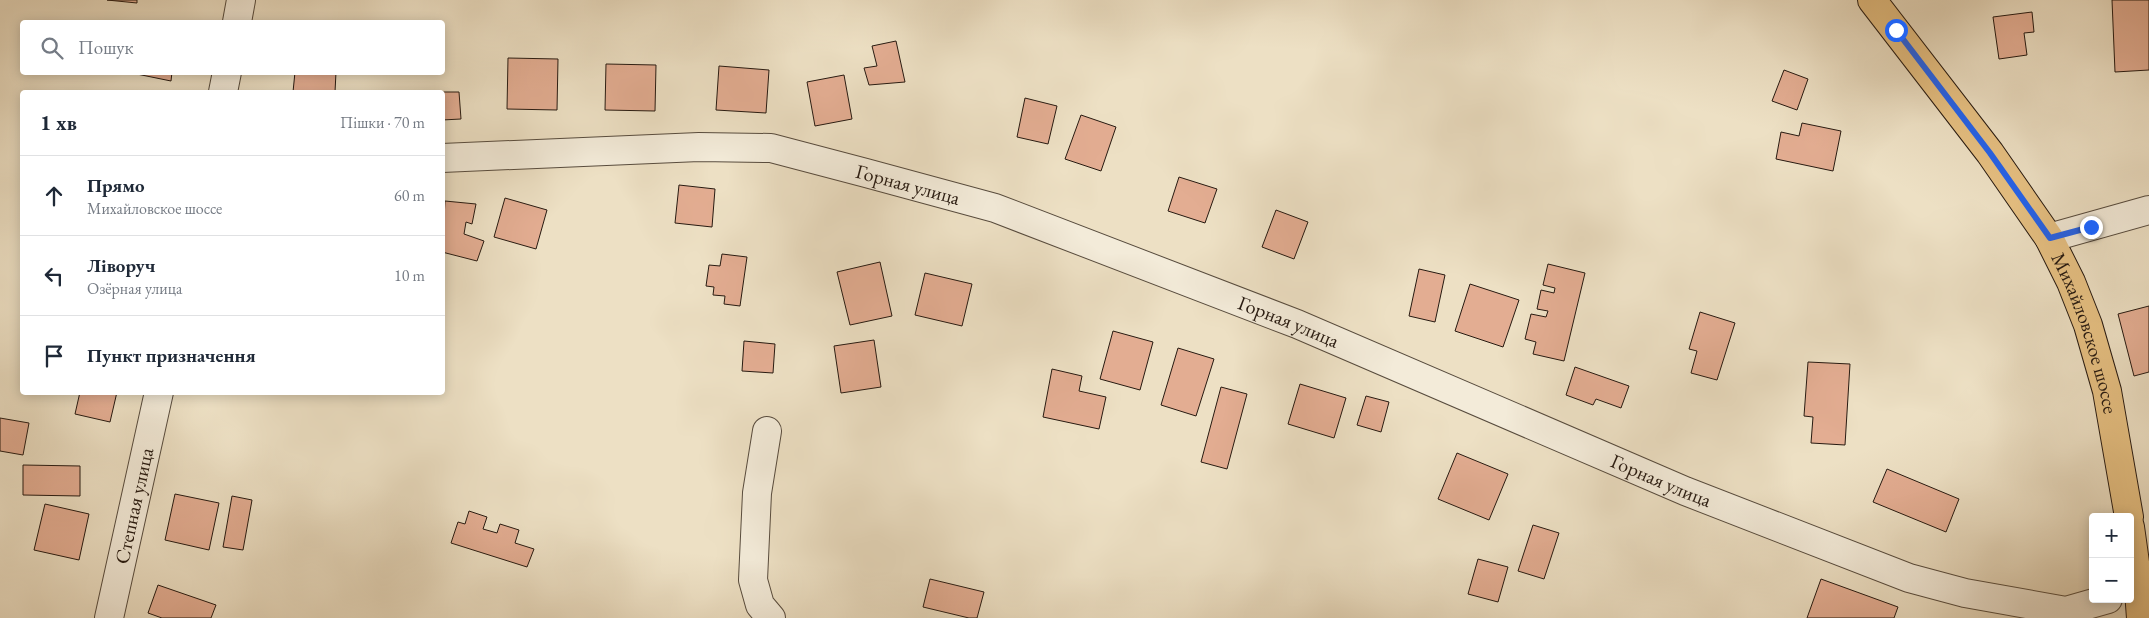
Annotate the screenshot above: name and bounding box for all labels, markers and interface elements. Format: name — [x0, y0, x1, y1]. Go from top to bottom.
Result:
route start — [1885, 19, 1908, 42]
search box — [20, 20, 445, 75]
icon: search — [38, 34, 66, 62]
text: Пошук — [78, 35, 134, 60]
text: 1 хв — [40, 109, 77, 136]
text: Пішки · 70 m — [340, 112, 425, 133]
street label: Горная улица — [853, 158, 963, 211]
text: Прямо — [87, 173, 145, 198]
icon: ahead — [40, 182, 68, 210]
text: 60 m — [394, 185, 425, 206]
text: Михайловское шоссе — [87, 198, 222, 219]
route end — [2080, 216, 2103, 239]
street label: Михайловское шоссе — [2045, 248, 2124, 416]
text: Ліворуч — [87, 253, 155, 278]
icon: left — [40, 262, 68, 290]
text: 10 m — [394, 265, 425, 286]
text: Озёрная улица — [87, 278, 182, 299]
street label: Горная улица — [1234, 290, 1343, 354]
icon: arrive — [40, 342, 68, 370]
text: Пункт призначення — [87, 343, 256, 368]
street label: Степная улица — [108, 445, 159, 566]
street label: Горная улица — [1607, 448, 1715, 513]
map controls — [2089, 513, 2134, 603]
button: + — [2089, 513, 2134, 558]
button: − — [2089, 558, 2134, 603]

